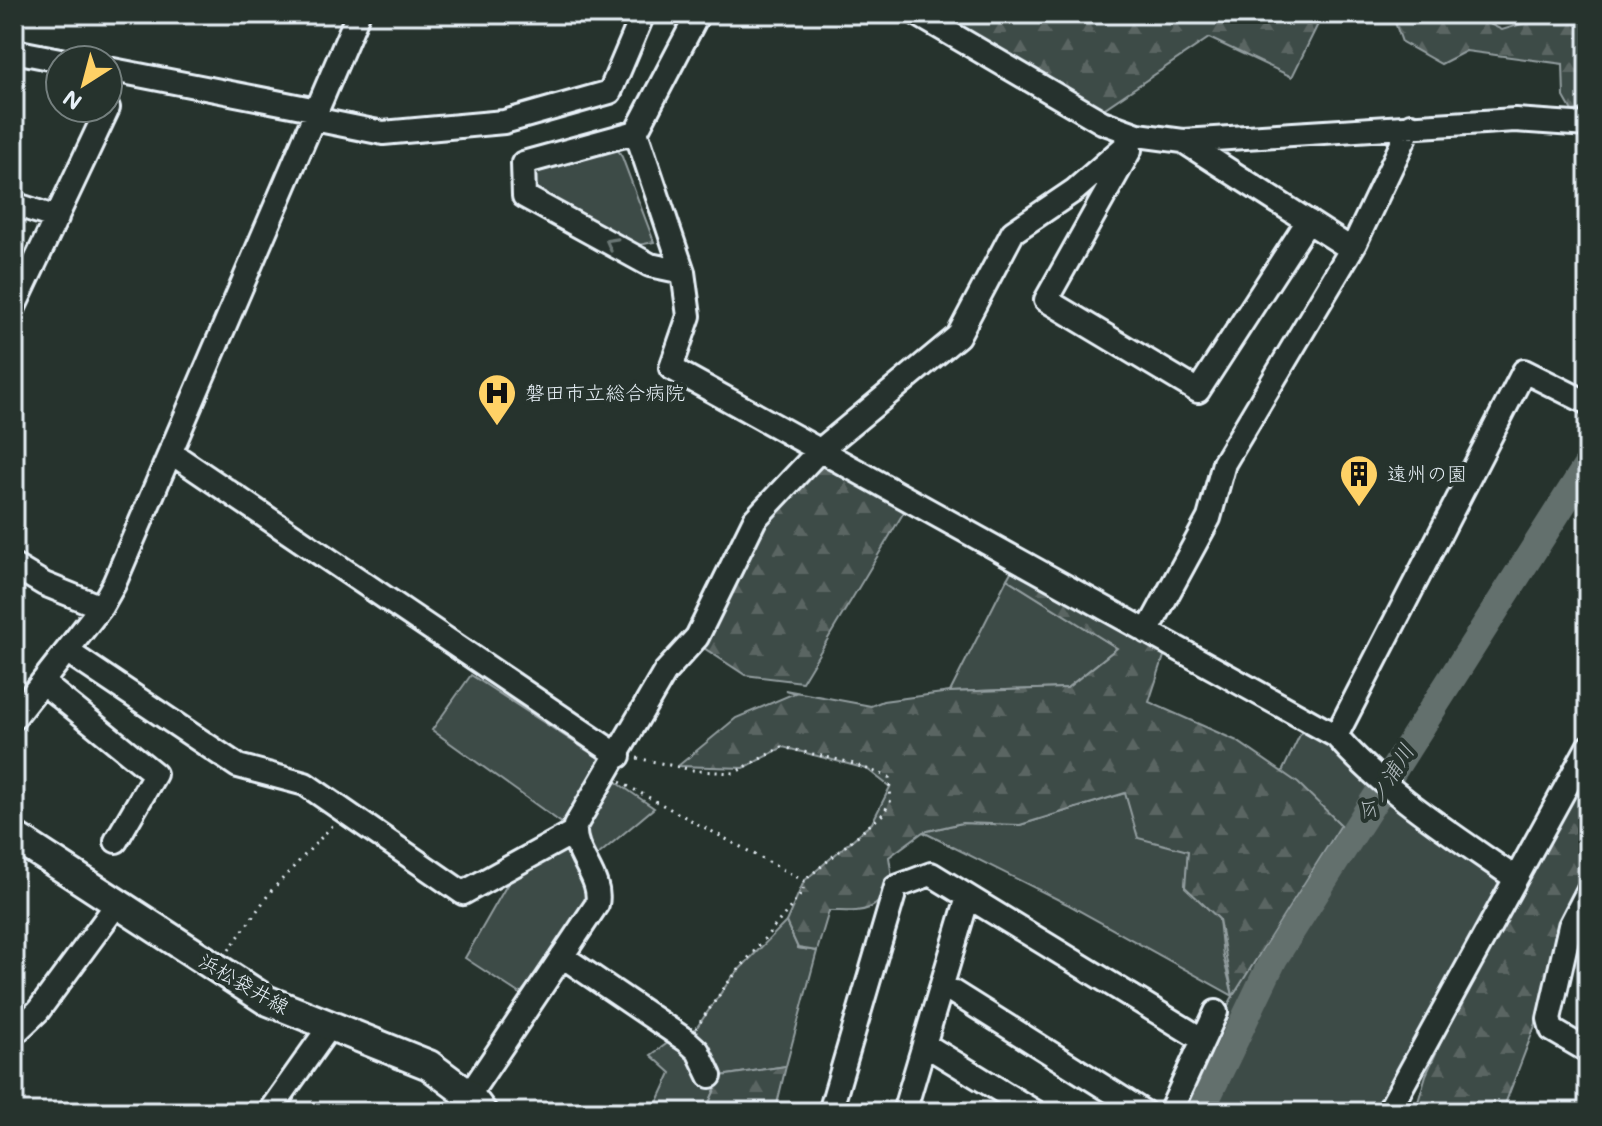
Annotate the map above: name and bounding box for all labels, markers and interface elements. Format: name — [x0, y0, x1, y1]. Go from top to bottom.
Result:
north arrow — [44, 44, 124, 124]
text: N — [57, 84, 87, 117]
one-way arrow — [605, 237, 620, 253]
hospital icon: 磐田市立総合病院 — [476, 372, 518, 427]
place label: 磐田市立総合病院 — [525, 379, 685, 405]
building icon: 遠州の園 — [1338, 453, 1380, 508]
place label: 遠州の園 — [1387, 460, 1467, 486]
water label: 今ノ浦川 — [1349, 738, 1420, 828]
street label: 浜松袋井線 — [195, 947, 294, 1019]

